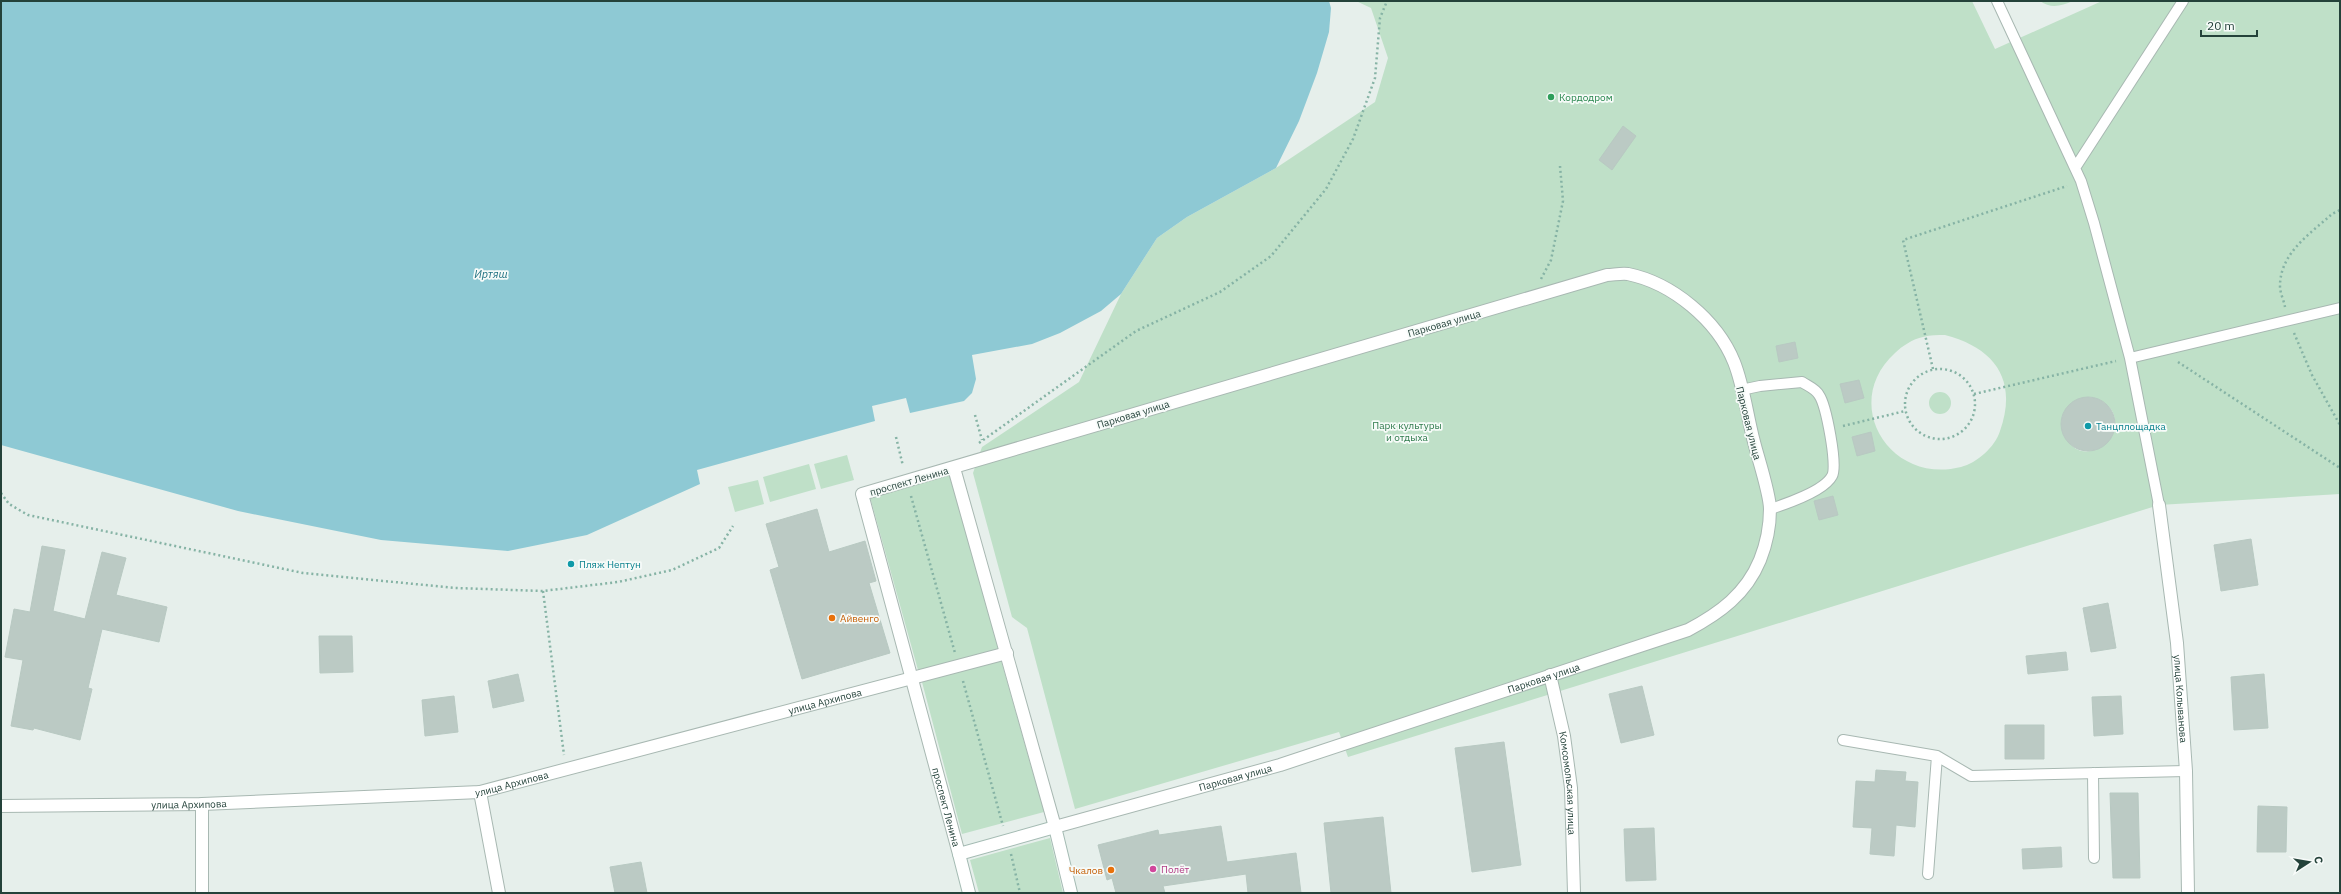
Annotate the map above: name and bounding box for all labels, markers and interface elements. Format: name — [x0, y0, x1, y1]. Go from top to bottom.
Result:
scale bar — [2201, 12, 2257, 38]
text: 20 m — [2207, 18, 2235, 33]
place label: Кордодром — [1559, 91, 1613, 104]
marker: Кордодром — [1546, 92, 1556, 102]
water label: Иртяш — [474, 267, 508, 281]
street label: Парковая улица — [1406, 307, 1483, 340]
street label: Парковая улица — [1733, 385, 1764, 462]
street label: Парковая улица — [1095, 397, 1172, 432]
park label: Парк культуры и отдыха — [1372, 419, 1442, 444]
place label: Танцплощадка — [2096, 420, 2166, 433]
marker: Танцплощадка — [2083, 421, 2093, 431]
street label: проспект Ленина — [868, 464, 951, 499]
place label: Пляж Нептун — [579, 558, 641, 571]
marker: Пляж Нептун — [566, 559, 576, 569]
place label: Айвенго — [840, 612, 879, 625]
marker: Айвенго — [827, 613, 837, 623]
street label: улица Колыванова — [2171, 654, 2190, 744]
street label: Парковая улица — [1506, 660, 1582, 696]
street label: улица Архипова — [787, 685, 864, 717]
street label: Комсомольская улица — [1556, 730, 1578, 836]
street label: Парковая улица — [1197, 761, 1274, 794]
street label: проспект Ленина — [929, 766, 963, 849]
street label: улица Архипова — [475, 768, 551, 799]
street label: улица Архипова — [151, 797, 228, 812]
north arrow — [2289, 842, 2329, 882]
text: С — [2311, 855, 2326, 865]
place label: Полёт — [1161, 863, 1190, 876]
place label: Чкалов — [1069, 864, 1103, 877]
marker: Полёт — [1148, 864, 1158, 874]
marker: Чкалов — [1106, 865, 1116, 875]

